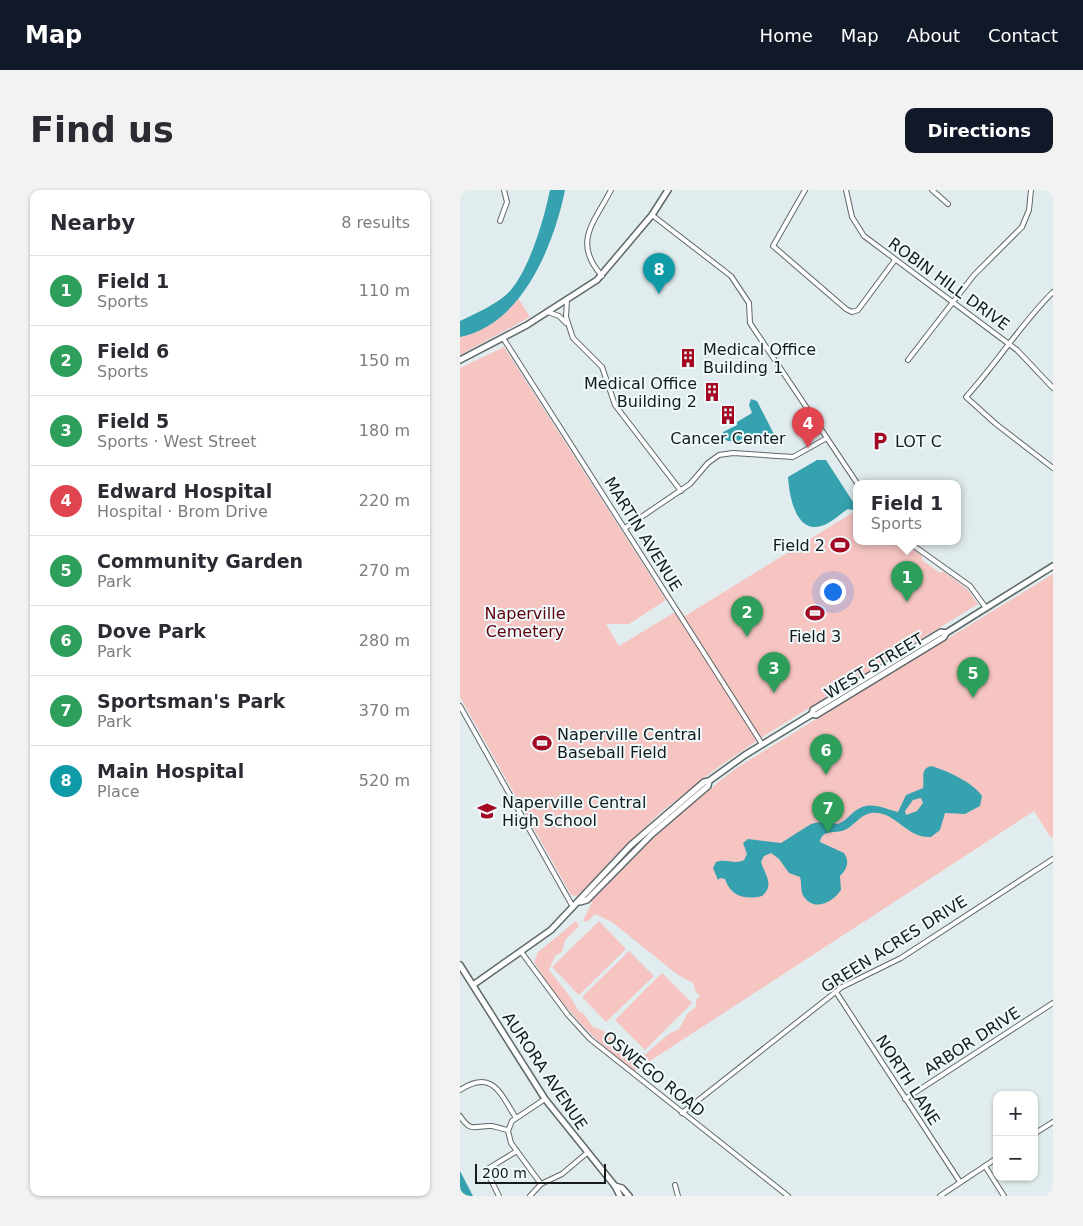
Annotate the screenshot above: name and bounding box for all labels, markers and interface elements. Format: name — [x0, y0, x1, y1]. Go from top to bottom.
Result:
text: Map — [25, 21, 82, 49]
text: Home — [760, 25, 813, 46]
text: Map — [841, 25, 879, 46]
text: About — [907, 25, 960, 46]
text: Contact — [988, 25, 1058, 46]
button: Directions — [905, 108, 1053, 153]
text: Find us — [30, 110, 174, 150]
text: Nearby — [50, 211, 135, 235]
text: 8 results — [341, 213, 410, 232]
street label: ROBIN HILL DRIVE — [885, 234, 1013, 334]
pin: 8 — [643, 253, 675, 294]
text: Field 1 — [97, 270, 169, 292]
text: 1 — [60, 281, 72, 300]
text: 110 m — [359, 281, 410, 300]
text: Sports — [97, 292, 148, 311]
text: Field 6 — [97, 340, 169, 362]
place label: Medical Office Building 1 — [703, 340, 816, 377]
building icon: Medical Office Building 1 — [677, 347, 699, 369]
text: 2 — [60, 351, 72, 370]
text: 150 m — [359, 351, 410, 370]
text: Sports — [97, 362, 148, 381]
place label: Medical Office Building 2 — [584, 374, 697, 411]
building icon: Medical Office Building 2 — [701, 381, 723, 403]
building icon: Cancer Center — [717, 404, 739, 426]
pin: 4 — [792, 407, 824, 448]
text: Field 5 — [97, 410, 169, 432]
text: 3 — [60, 421, 72, 440]
text: 180 m — [359, 421, 410, 440]
place label: Cancer Center — [670, 429, 786, 448]
parking icon: LOT C — [869, 430, 891, 452]
text: Sports · West Street — [97, 432, 257, 451]
place label: LOT C — [895, 432, 942, 451]
street label: MARTIN AVENUE — [600, 473, 686, 595]
text: Edward Hospital — [97, 480, 272, 502]
popup — [853, 480, 961, 545]
text: 4 — [60, 491, 72, 510]
text: 220 m — [359, 491, 410, 510]
text: Field 1 — [871, 492, 943, 514]
text: Hospital · Brom Drive — [97, 502, 268, 521]
text: Sports — [871, 514, 922, 533]
sports icon: Field 2 — [829, 534, 851, 556]
place label: Field 2 — [773, 536, 825, 555]
text: Community Garden — [97, 550, 303, 572]
text: 5 — [60, 561, 72, 580]
text: 270 m — [359, 561, 410, 580]
pin: 1 — [891, 561, 923, 602]
text: Park — [97, 572, 132, 591]
your location — [820, 579, 846, 605]
pin: 2 — [731, 596, 763, 637]
sports icon: Field 3 — [804, 602, 826, 624]
park label: Naperville Cemetery — [485, 604, 566, 641]
text: Dove Park — [97, 620, 206, 642]
place label: Field 3 — [789, 627, 841, 646]
street label: WEST STREET — [821, 629, 927, 703]
text: 6 — [60, 631, 72, 650]
text: 280 m — [359, 631, 410, 650]
text: Park — [97, 642, 132, 661]
pin: 3 — [758, 652, 790, 693]
pin: 5 — [957, 657, 989, 698]
text: Sportsman's Park — [97, 690, 285, 712]
text: 7 — [60, 701, 72, 720]
text: 370 m — [359, 701, 410, 720]
text: Park — [97, 712, 132, 731]
place label: Naperville Central Baseball Field — [557, 725, 701, 762]
sports icon: Naperville Central Baseball Field — [531, 732, 553, 754]
pin: 6 — [810, 734, 842, 775]
text: Main Hospital — [97, 760, 244, 782]
text: 8 — [60, 771, 72, 790]
text: 520 m — [359, 771, 410, 790]
text: Place — [97, 782, 140, 801]
pin: 7 — [812, 792, 844, 833]
place label: Naperville Central High School — [502, 793, 646, 830]
school or university icon: Naperville Central High School — [476, 800, 498, 822]
street label: GREEN ACRES DRIVE — [818, 891, 970, 997]
street label: ARBOR DRIVE — [920, 1003, 1024, 1079]
street label: AURORA AVENUE — [499, 1009, 591, 1133]
street label: OSWEGO ROAD — [599, 1027, 709, 1121]
street label: NORTH LANE — [872, 1031, 944, 1129]
map controls — [993, 1091, 1038, 1181]
button: + — [993, 1091, 1038, 1136]
button: − — [993, 1136, 1038, 1181]
scale bar — [475, 1161, 606, 1184]
text: 200 m — [482, 1165, 527, 1181]

